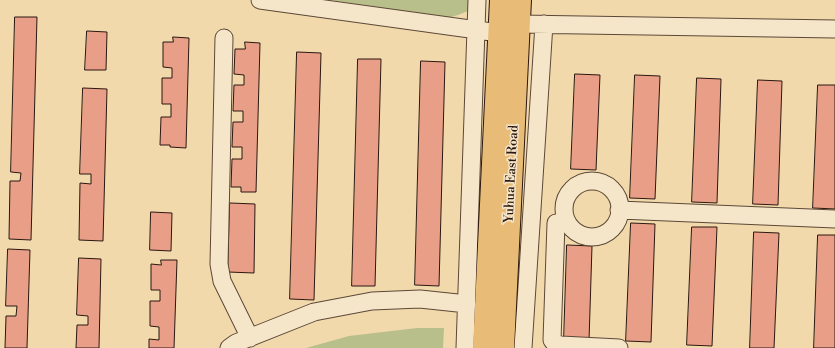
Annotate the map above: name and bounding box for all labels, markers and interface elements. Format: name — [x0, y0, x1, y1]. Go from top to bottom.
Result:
street label: Yuhua East Road — [502, 124, 522, 224]

